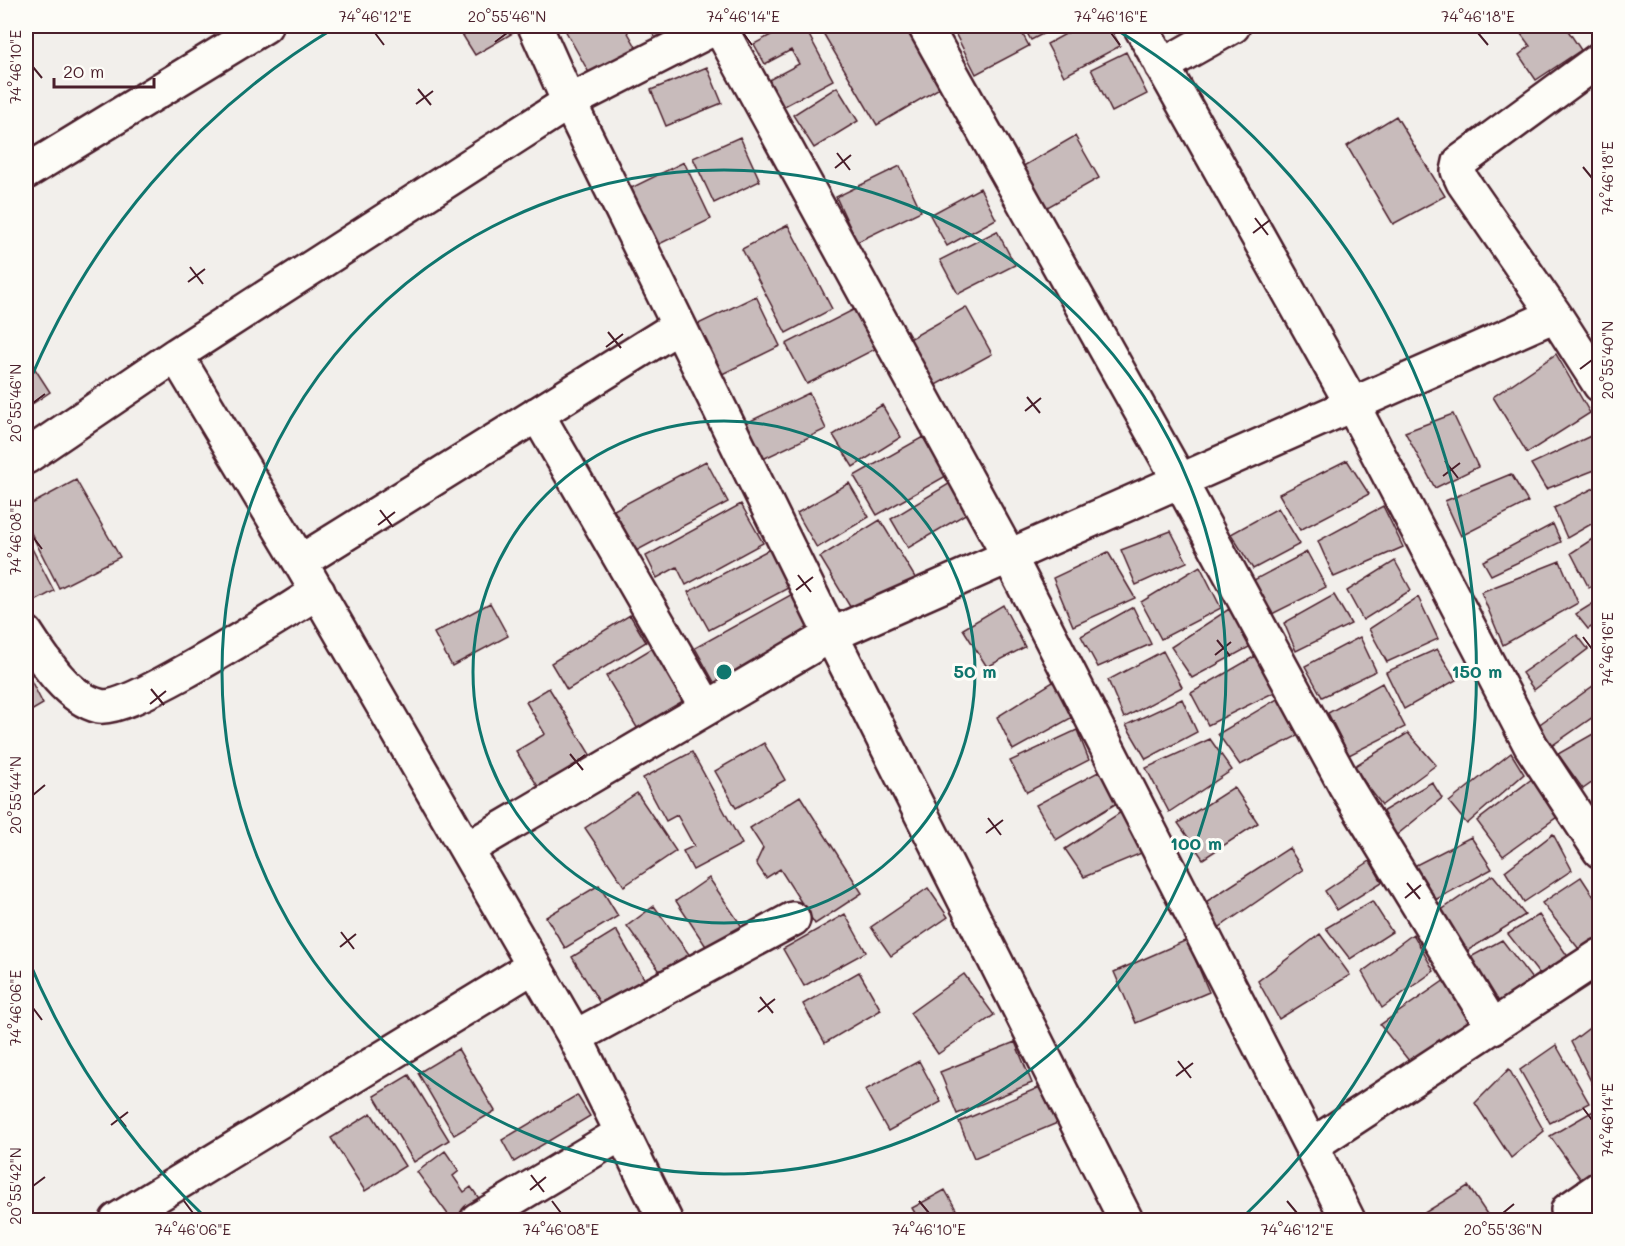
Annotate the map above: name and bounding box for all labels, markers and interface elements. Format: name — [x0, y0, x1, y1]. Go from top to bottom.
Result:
text: 74°46'12"E — [338, 6, 412, 26]
text: 20°55'46"N — [468, 6, 546, 26]
text: 74°46'14"E — [706, 6, 780, 26]
text: 74°46'16"E — [1074, 6, 1148, 26]
text: 74°46'18"E — [1441, 6, 1515, 26]
text: 74°46'10"E — [5, 30, 25, 104]
scale bar — [54, 51, 154, 89]
text: 20 m — [63, 59, 104, 83]
text: 74°46'18"E — [1597, 141, 1617, 215]
text: 20°55'40"N — [1597, 321, 1617, 399]
text: 20°55'46"N — [5, 364, 25, 442]
text: 74°46'08"E — [5, 498, 25, 575]
text: 74°46'16"E — [1597, 612, 1617, 686]
text: 50 m — [954, 659, 996, 683]
text: 150 m — [1452, 659, 1502, 683]
centre of rings — [714, 662, 734, 682]
text: 20°55'44"N — [5, 756, 25, 834]
text: 100 m — [1170, 831, 1222, 855]
text: 74°46'06"E — [5, 969, 25, 1046]
text: 74°46'14"E — [1597, 1083, 1617, 1157]
text: 20°55'42"N — [5, 1147, 25, 1225]
text: 74°46'06"E — [155, 1219, 232, 1239]
text: 74°46'08"E — [523, 1219, 600, 1239]
text: 74°46'10"E — [892, 1219, 966, 1239]
text: 74°46'12"E — [1260, 1219, 1334, 1239]
text: 20°55'36"N — [1464, 1219, 1542, 1239]

